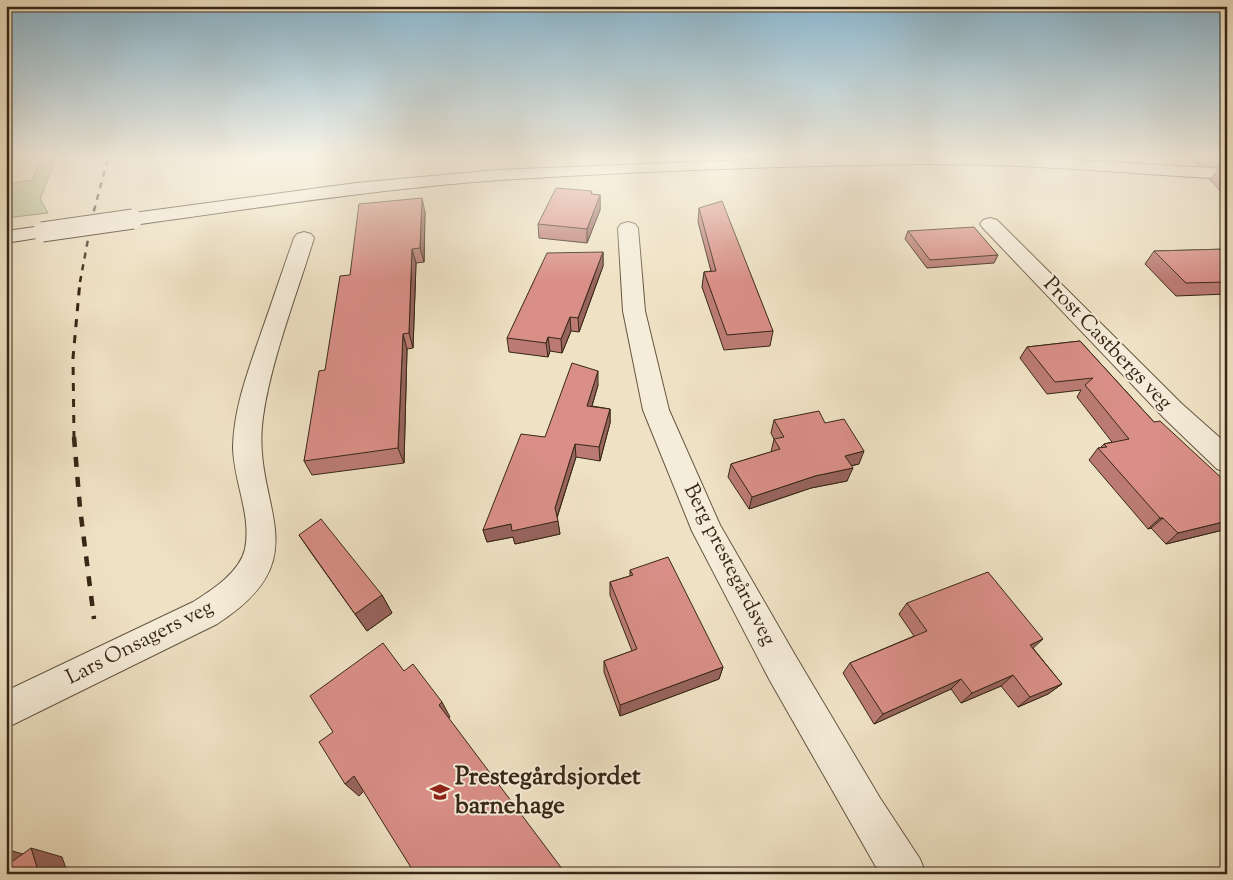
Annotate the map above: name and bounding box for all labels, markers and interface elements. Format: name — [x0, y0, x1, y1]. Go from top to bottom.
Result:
street label: Prost Castbergs veg — [1035, 271, 1179, 417]
street label: Berg prestegårdsveg — [675, 479, 783, 651]
street label: Lars Onsagers veg — [61, 593, 219, 693]
place label: Prestegårdsjordet barnehage — [454, 760, 641, 825]
school or university icon: Prestegårdsjordet barnehage — [429, 781, 451, 803]

